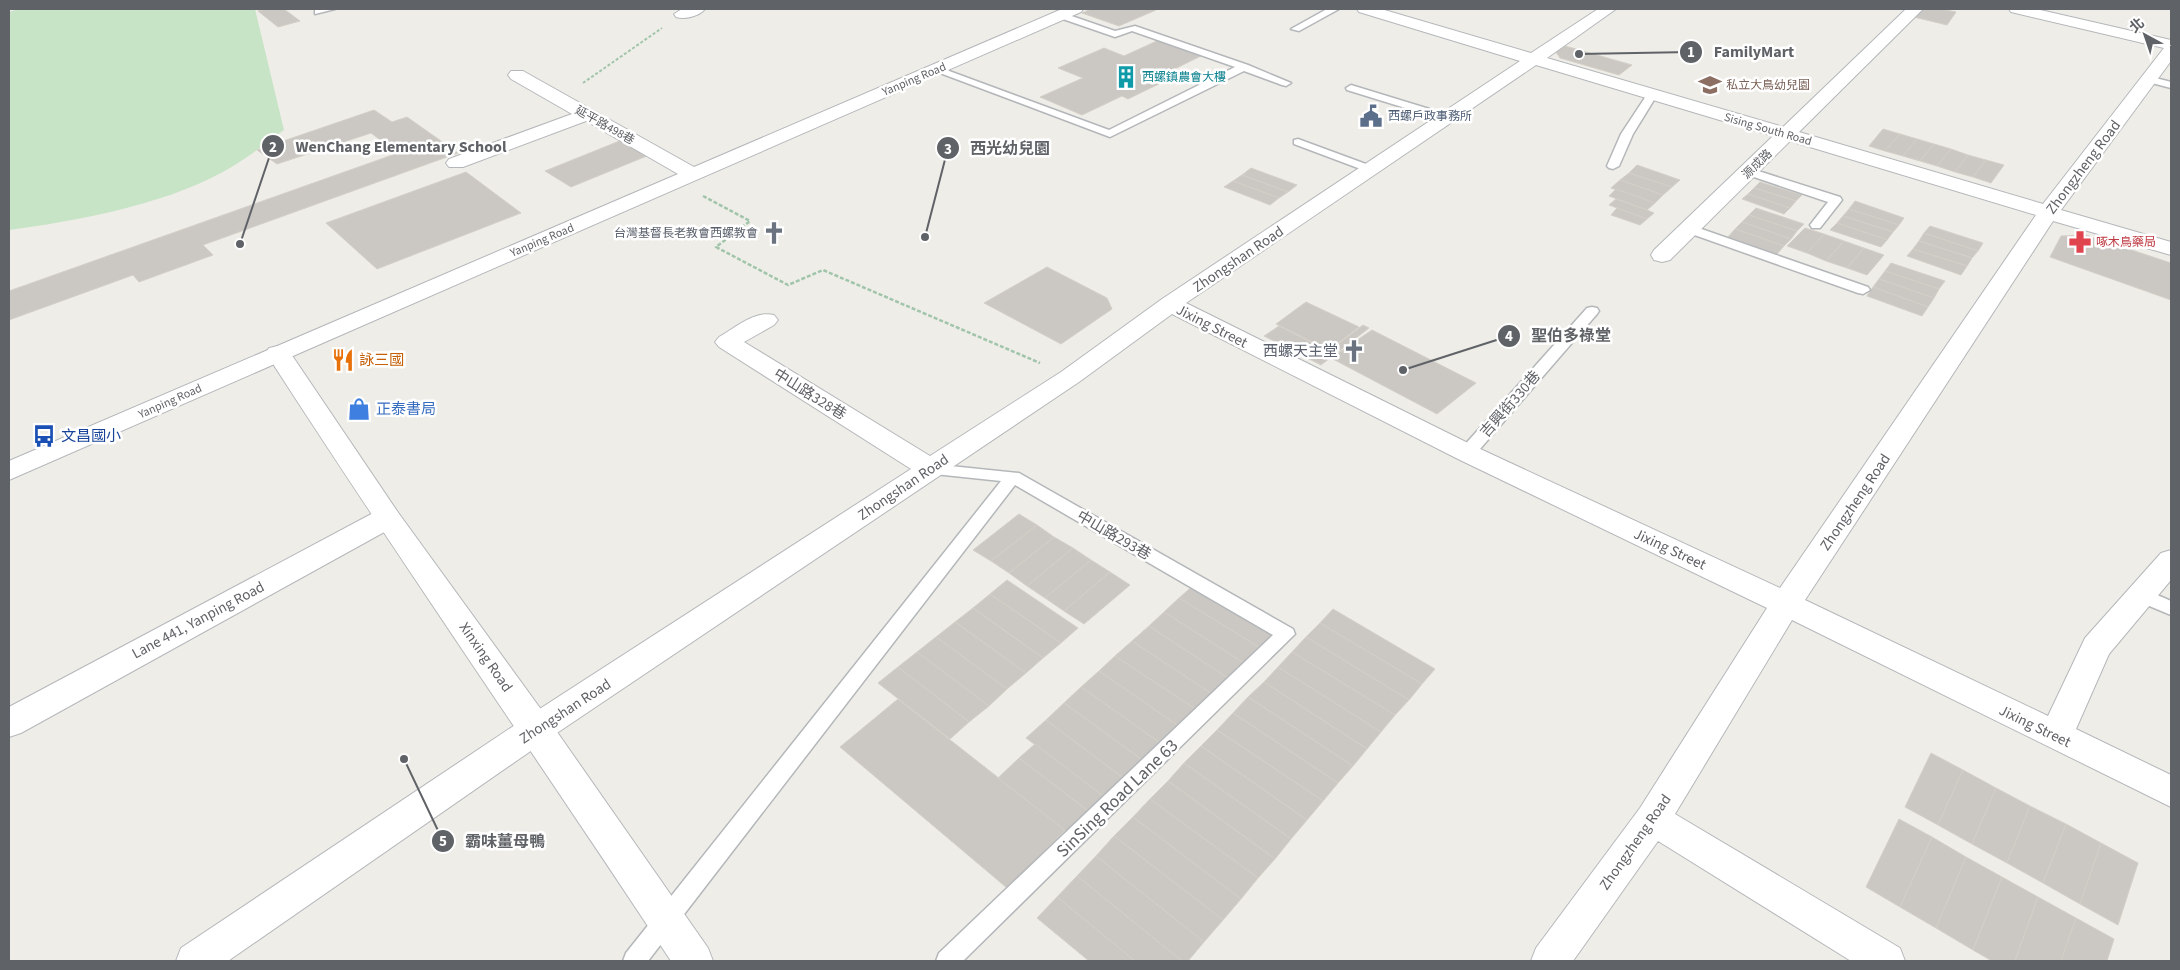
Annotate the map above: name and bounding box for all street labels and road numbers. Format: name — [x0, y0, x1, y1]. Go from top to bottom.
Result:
street label: Yanping Road — [879, 58, 949, 101]
street label: 延平路498巷 — [572, 102, 638, 149]
street label: Sising South Road — [1722, 109, 1814, 150]
street label: Zhongzheng Road — [2041, 116, 2126, 219]
street label: 源成路 — [1738, 146, 1776, 183]
street label: Yanping Road — [507, 219, 577, 262]
street label: Zhongshan Road — [1189, 221, 1288, 298]
street label: Jixing Street — [1172, 299, 1251, 353]
street label: 中山路328巷 — [769, 364, 850, 425]
street label: 吉興街330巷 — [1475, 366, 1545, 442]
street label: Yanping Road — [135, 380, 205, 423]
street label: Zhongshan Road — [854, 449, 953, 526]
street label: Zhongzheng Road — [1815, 450, 1896, 555]
street label: 中山路293巷 — [1073, 506, 1155, 565]
street label: Jixing Street — [1630, 524, 1709, 575]
street label: Lane 441, Yanping Road — [128, 577, 268, 664]
street label: Xinxing Road — [454, 618, 517, 696]
street label: Zhongshan Road — [515, 674, 615, 749]
street label: Jixing Street — [1995, 700, 2074, 753]
street label: SinSing Road Lane 63 — [1051, 733, 1184, 863]
street label: Zhongzheng Road — [1594, 790, 1676, 895]

